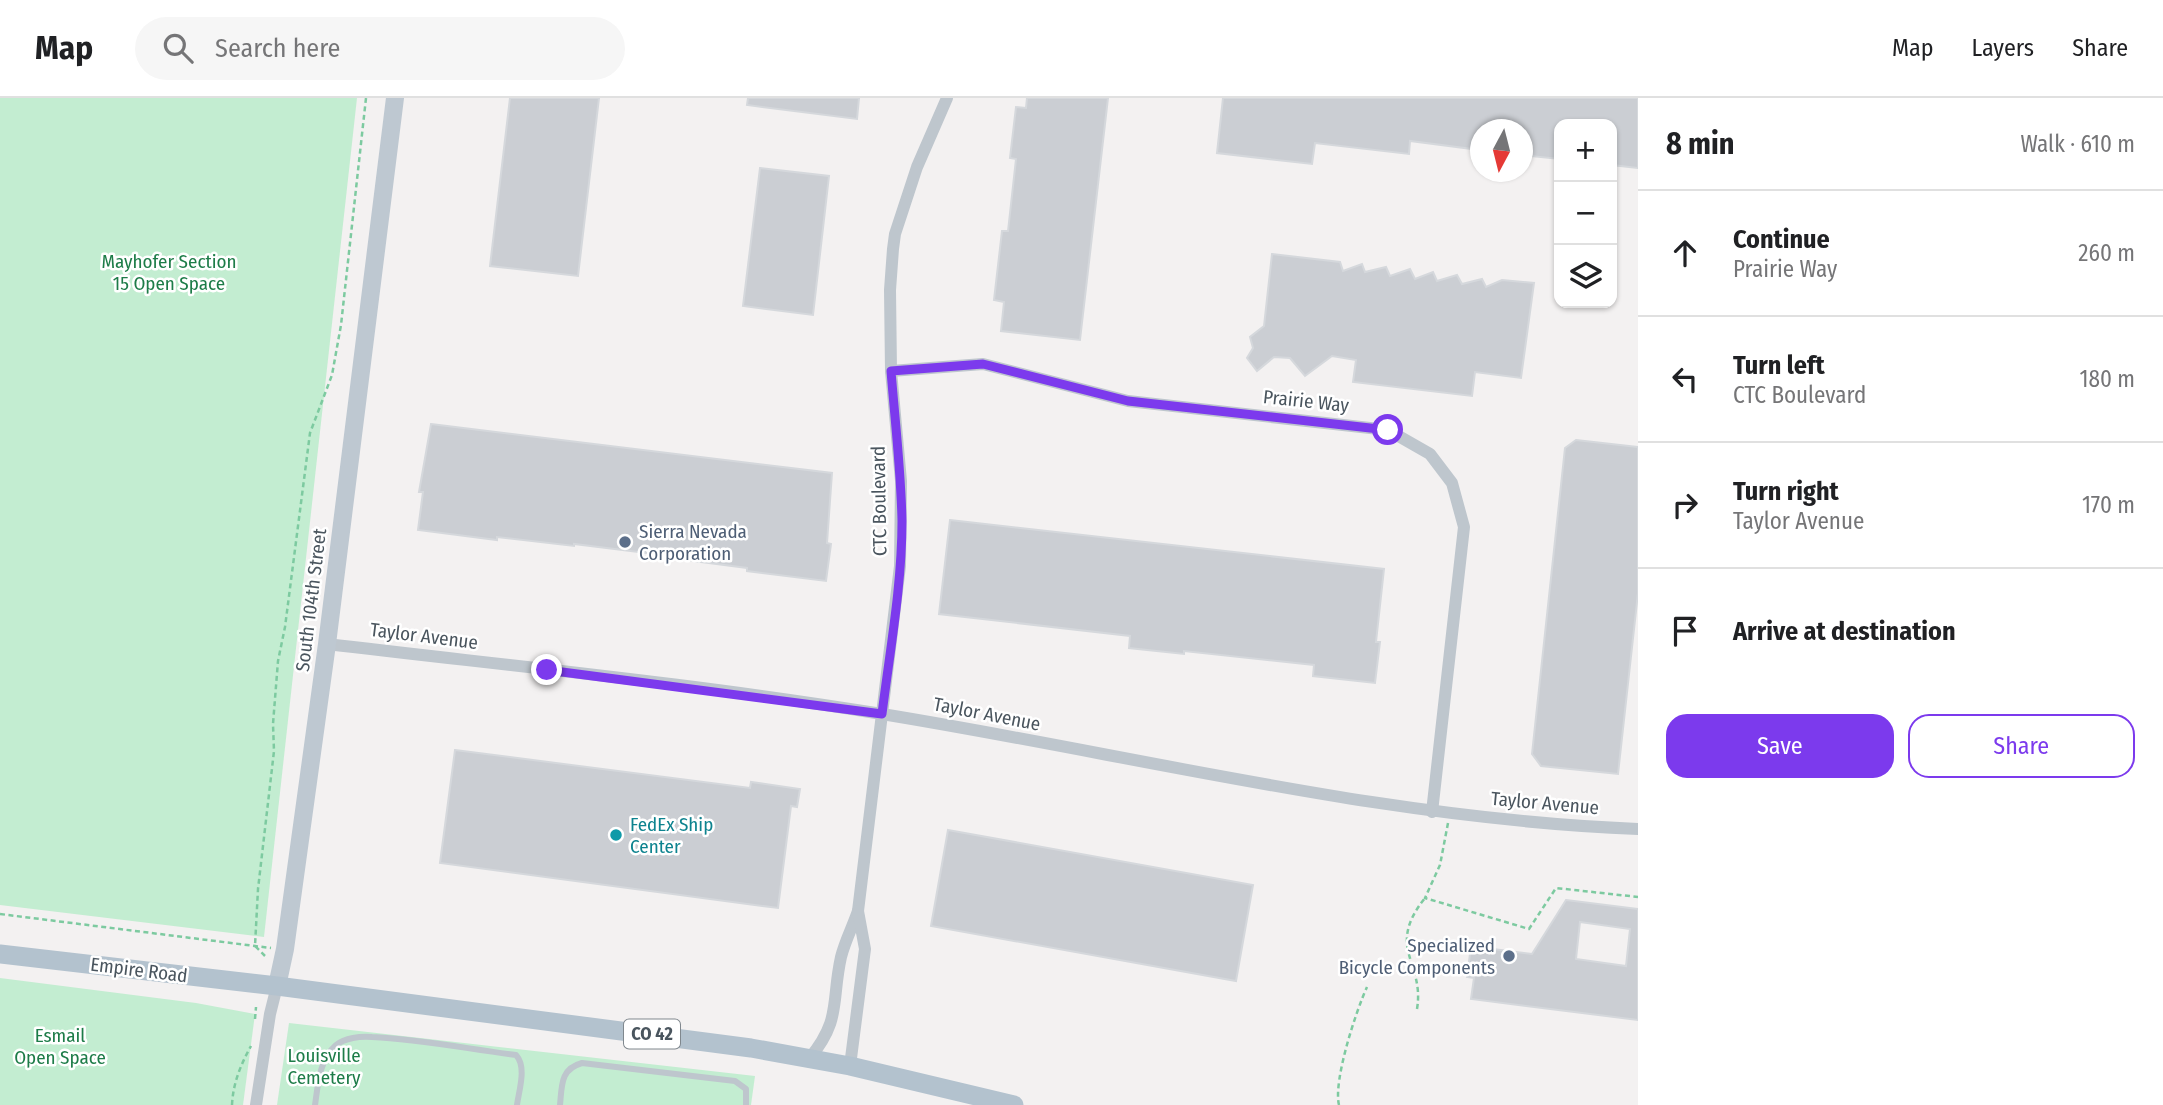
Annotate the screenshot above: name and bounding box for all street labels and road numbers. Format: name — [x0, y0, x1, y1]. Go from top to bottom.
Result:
street label: Prairie Way — [1262, 385, 1351, 417]
street label: CTC Boulevard — [867, 446, 891, 556]
street label: South 104th Street — [291, 526, 331, 673]
street label: Taylor Avenue — [369, 618, 479, 654]
street label: Taylor Avenue — [932, 692, 1042, 736]
street label: Taylor Avenue — [1490, 787, 1600, 819]
street label: Empire Road — [89, 953, 189, 987]
road number: CO 42 — [624, 1020, 680, 1049]

